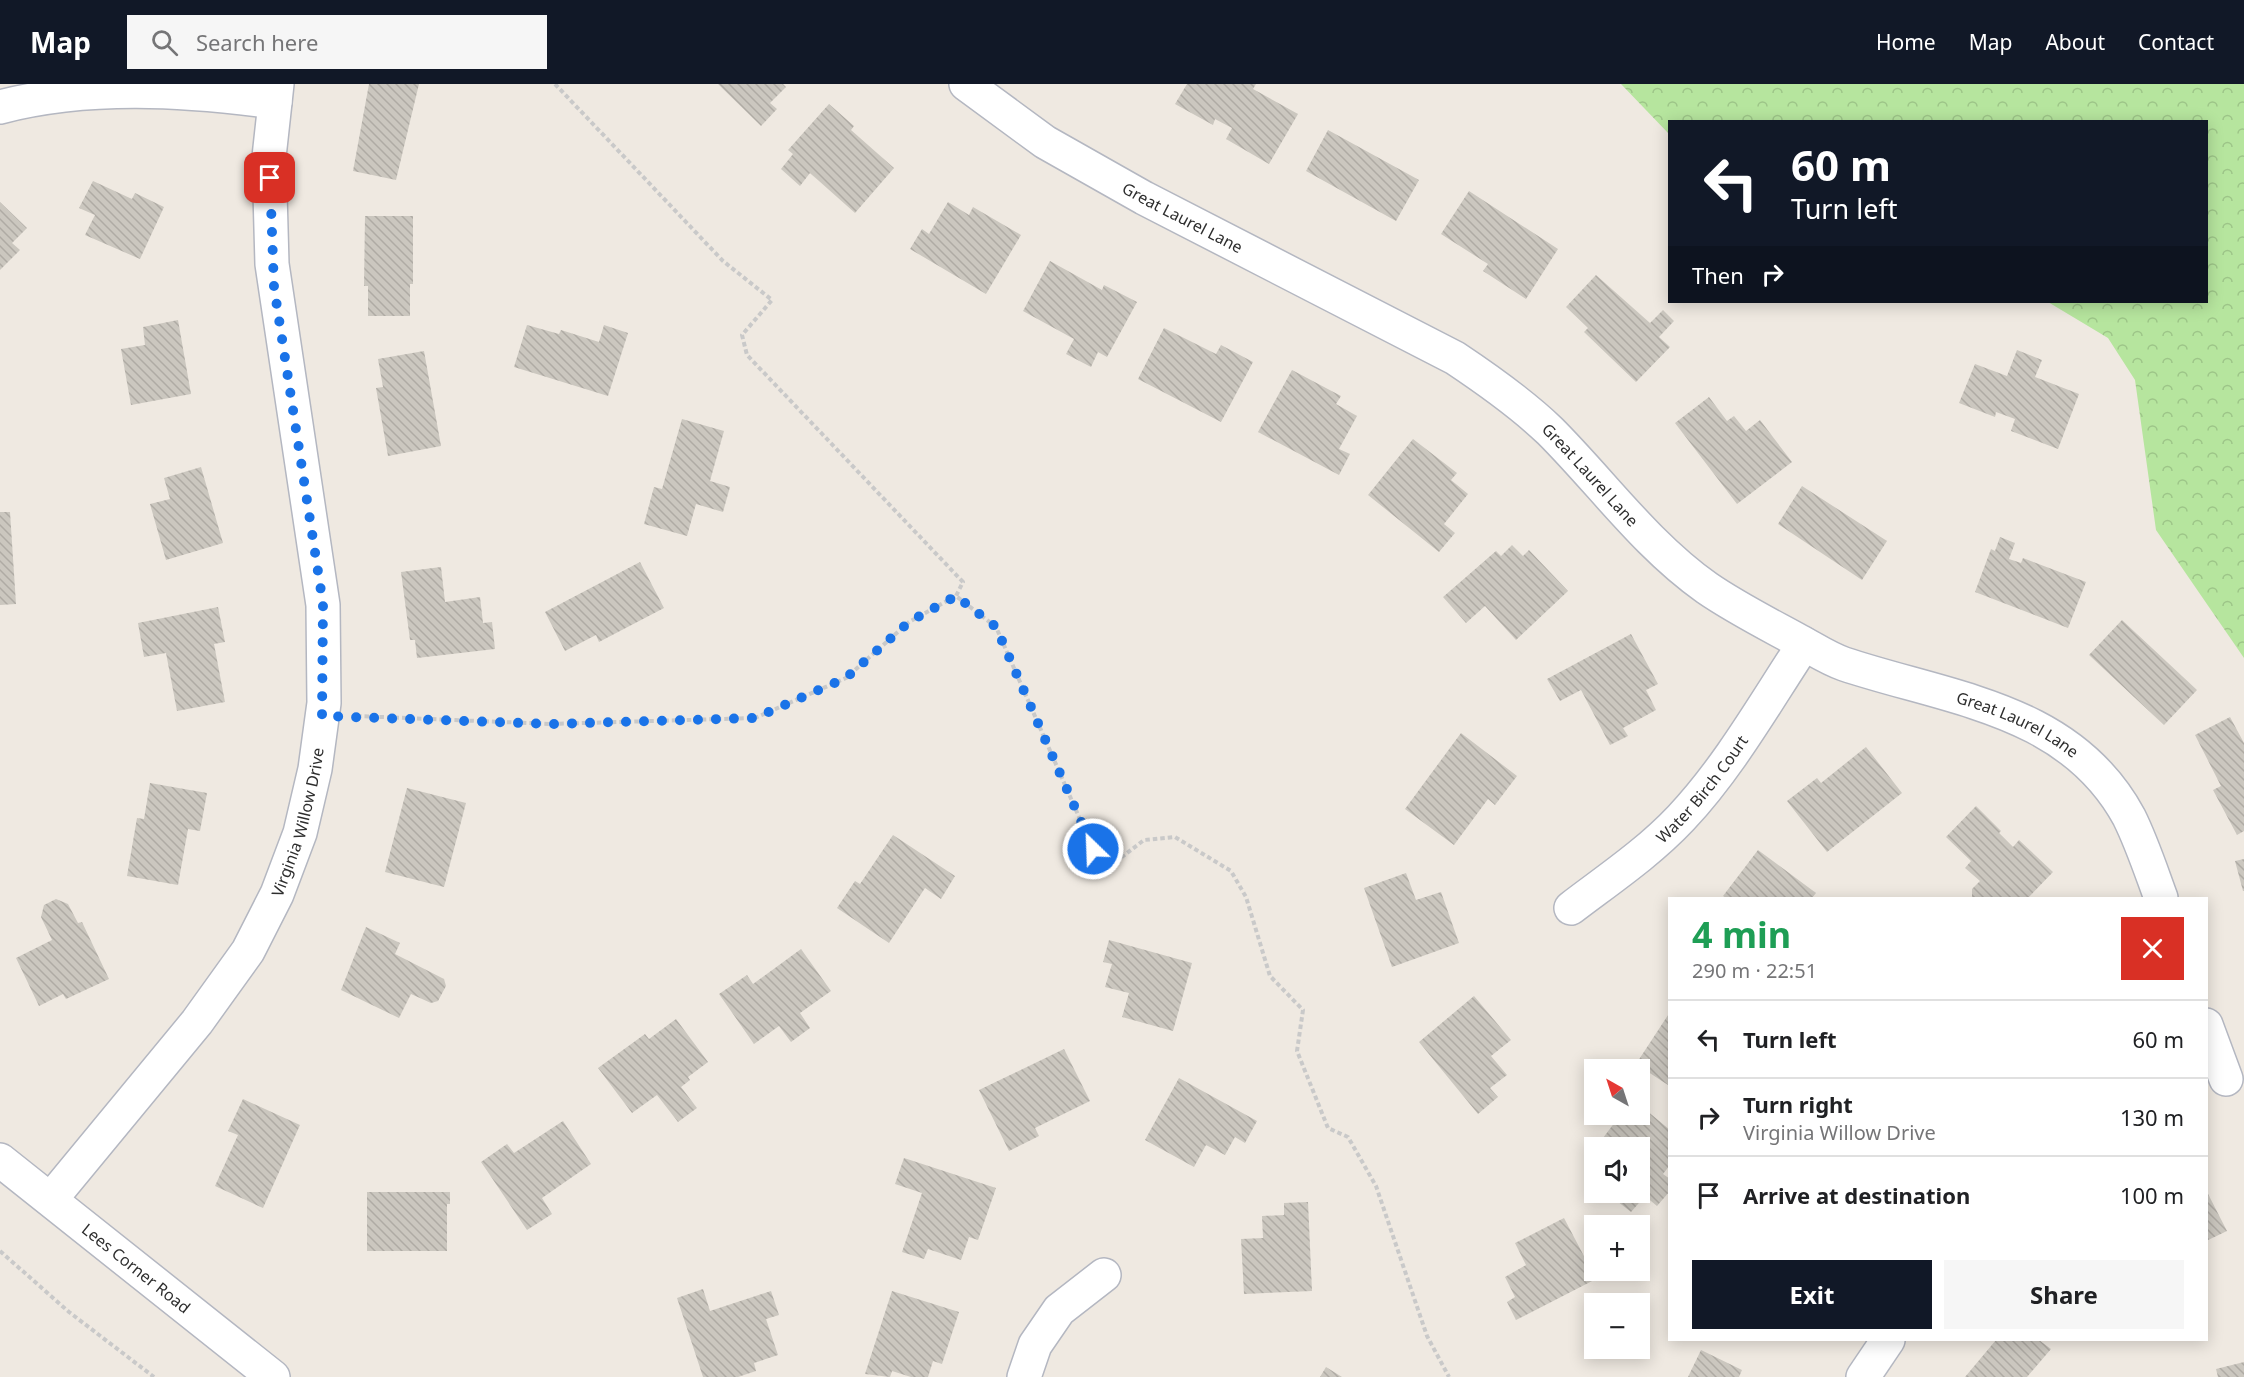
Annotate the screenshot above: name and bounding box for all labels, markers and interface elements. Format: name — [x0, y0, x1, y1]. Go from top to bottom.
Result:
search box — [127, 15, 547, 69]
text: Map — [30, 23, 91, 61]
icon: search — [148, 26, 181, 59]
text: Search here — [196, 27, 318, 57]
text: Home — [1876, 28, 1936, 56]
text: Map — [1969, 28, 2012, 56]
text: About — [2045, 28, 2105, 56]
text: Contact — [2138, 28, 2214, 56]
text: 60 m — [1791, 136, 1891, 193]
icon: left — [1692, 144, 1770, 222]
pin — [244, 152, 295, 203]
icon: arrive — [253, 161, 286, 194]
street label: Great Laurel Lane — [1118, 177, 1247, 258]
text: Turn left — [1791, 190, 1897, 227]
icon: right — [1756, 258, 1789, 291]
text: Then — [1692, 260, 1744, 290]
street label: Great Laurel Lane — [1537, 418, 1643, 531]
street label: Great Laurel Lane — [1954, 686, 2083, 762]
street label: Water Birch Court — [1651, 731, 1753, 848]
street label: Virginia Willow Drive — [266, 746, 329, 900]
position arrow — [1061, 817, 1125, 881]
text: 4 min — [1692, 910, 1791, 959]
button: close — [2121, 917, 2184, 980]
text: 290 m · 22:51 — [1692, 957, 1817, 984]
icon: left — [1692, 1023, 1725, 1056]
text: Turn left — [1743, 1024, 1837, 1054]
text: 60 m — [2133, 1024, 2184, 1054]
north arrow — [1584, 1059, 1650, 1125]
map controls — [1584, 1059, 1650, 1359]
text: Turn right — [1743, 1089, 1853, 1119]
icon: right — [1692, 1101, 1725, 1134]
text: 130 m — [2120, 1102, 2184, 1132]
text: Virginia Willow Drive — [1743, 1119, 1936, 1146]
button: sound — [1584, 1137, 1650, 1203]
icon: arrive — [1692, 1179, 1725, 1212]
text: Arrive at destination — [1743, 1180, 1970, 1210]
text: 100 m — [2120, 1180, 2184, 1210]
button: + — [1584, 1215, 1650, 1281]
street label: Lees Corner Road — [77, 1218, 195, 1318]
button: Exit — [1692, 1260, 1932, 1329]
button: Share — [1944, 1260, 2184, 1329]
button: − — [1584, 1293, 1650, 1359]

